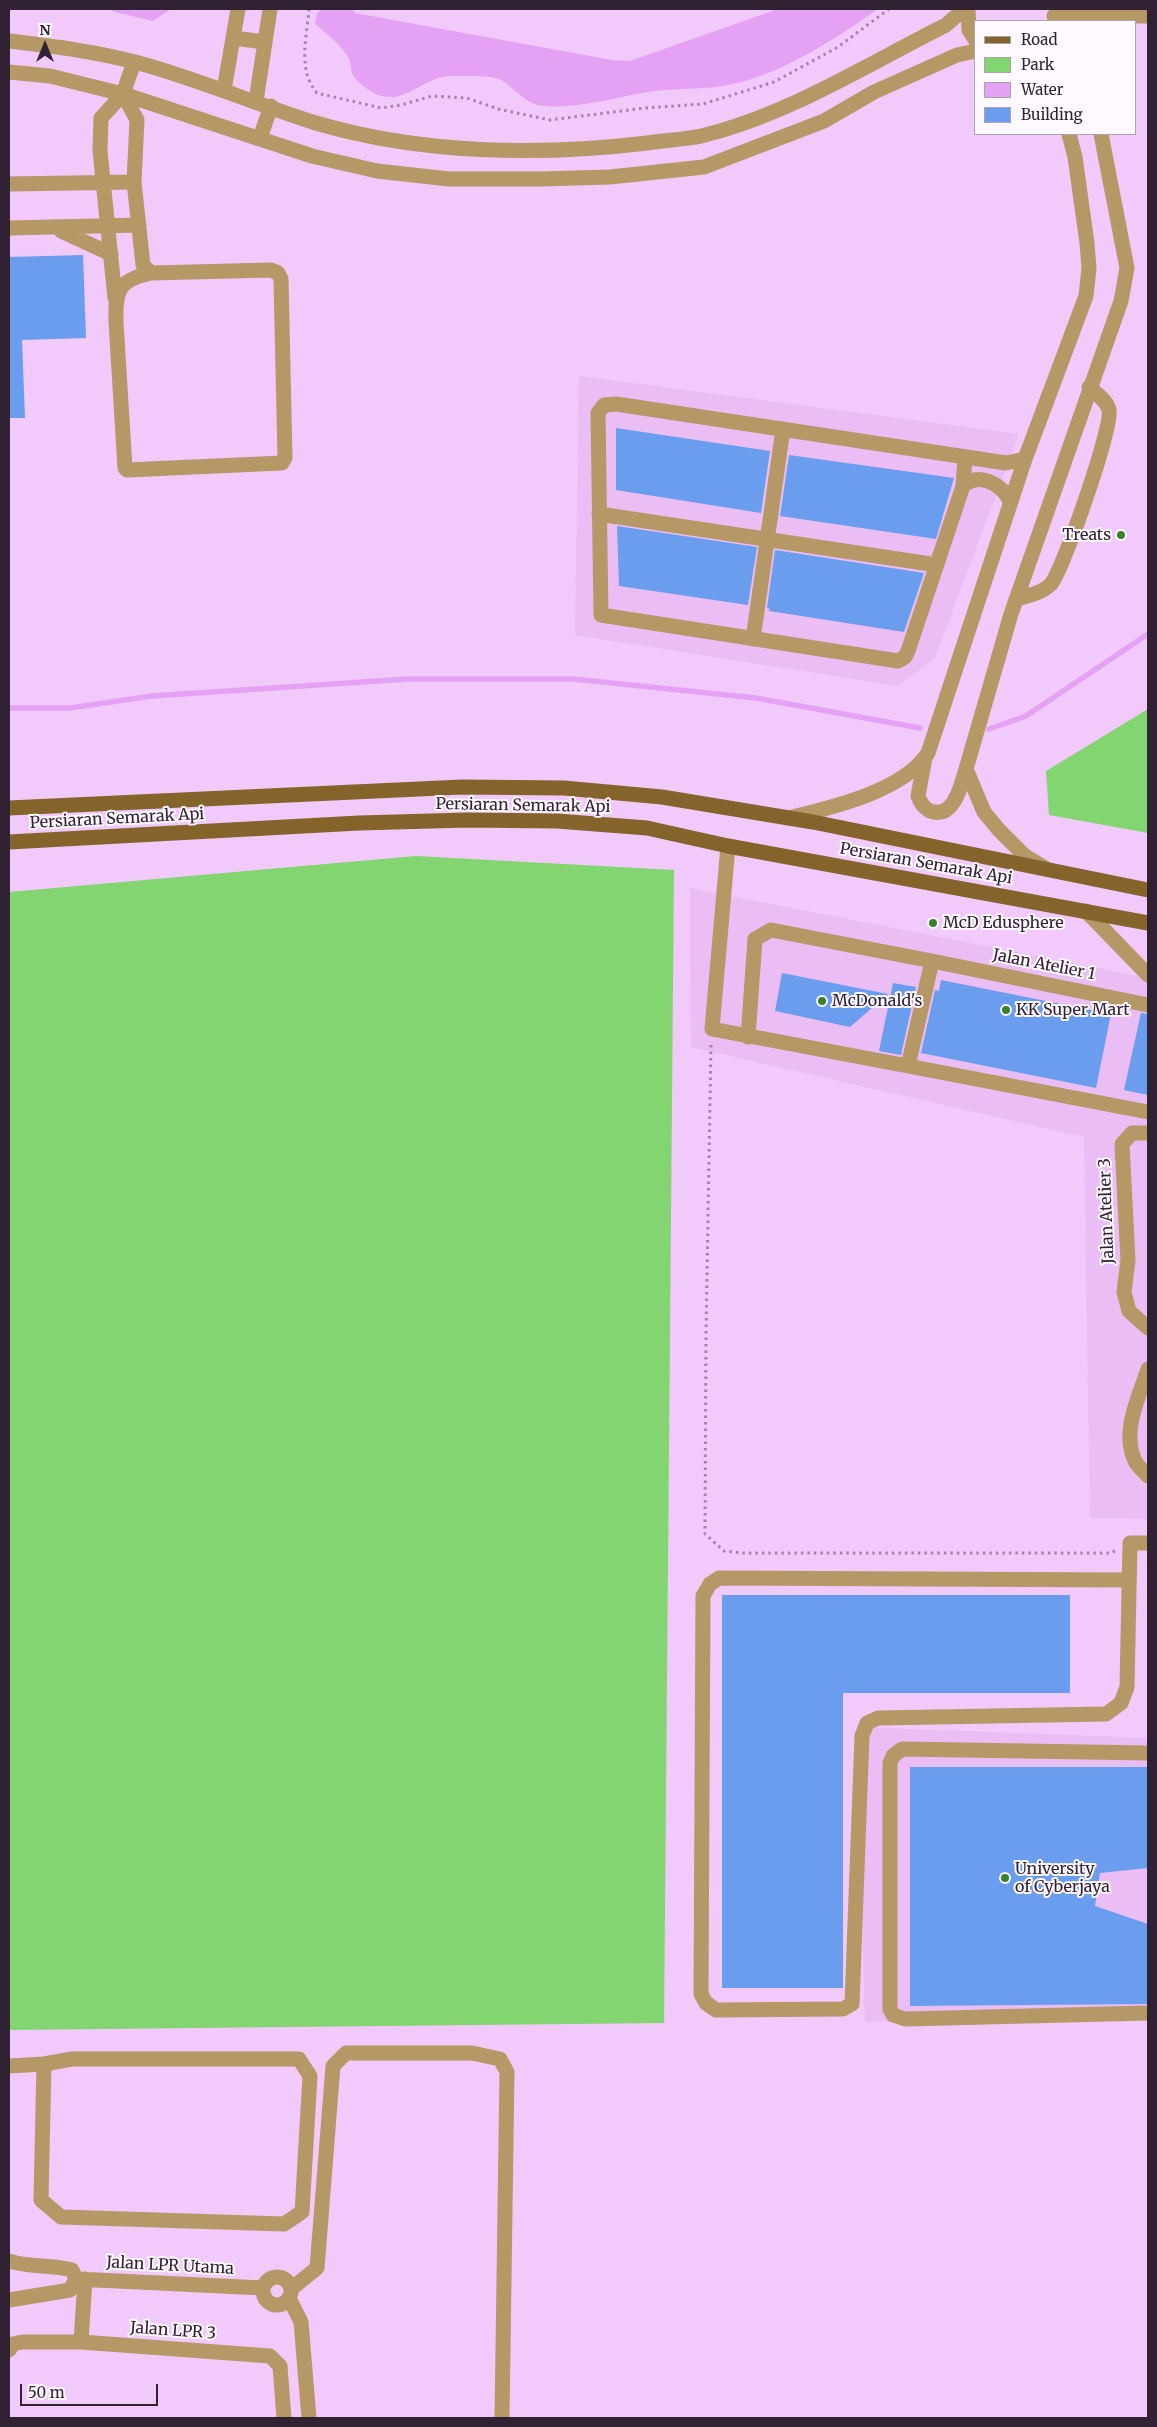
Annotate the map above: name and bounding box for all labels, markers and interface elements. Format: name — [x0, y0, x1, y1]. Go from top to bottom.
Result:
north arrow — [20, 20, 70, 70]
legend — [974, 20, 1137, 135]
text: N — [39, 21, 51, 39]
text: Road — [1021, 30, 1057, 49]
text: Park — [1021, 55, 1054, 74]
text: Water — [1021, 80, 1063, 99]
text: Building — [1021, 105, 1083, 124]
place label: Treats — [1062, 525, 1111, 545]
marker: Treats — [1115, 529, 1127, 541]
street label: Persiaran Semarak Api — [435, 795, 611, 817]
street label: Persiaran Semarak Api — [29, 805, 205, 833]
street label: Persiaran Semarak Api — [838, 839, 1014, 889]
place label: McD Edusphere — [943, 913, 1064, 933]
marker: McD Edusphere — [927, 917, 939, 929]
street label: Jalan Atelier 1 — [991, 946, 1097, 984]
place label: McDonald's — [832, 991, 922, 1011]
marker: McDonald's — [816, 995, 828, 1007]
place label: KK Super Mart — [1016, 1000, 1130, 1020]
marker: KK Super Mart — [1000, 1004, 1012, 1016]
street label: Jalan Atelier 3 — [1096, 1158, 1118, 1264]
place label: University of Cyberjaya — [1015, 1859, 1110, 1897]
marker: University of Cyberjaya — [999, 1872, 1011, 1884]
street label: Jalan LPR Utama — [106, 2253, 234, 2279]
street label: Jalan LPR 3 — [129, 2318, 217, 2344]
scale bar — [22, 2374, 160, 2406]
text: 50 m — [28, 2383, 65, 2402]

